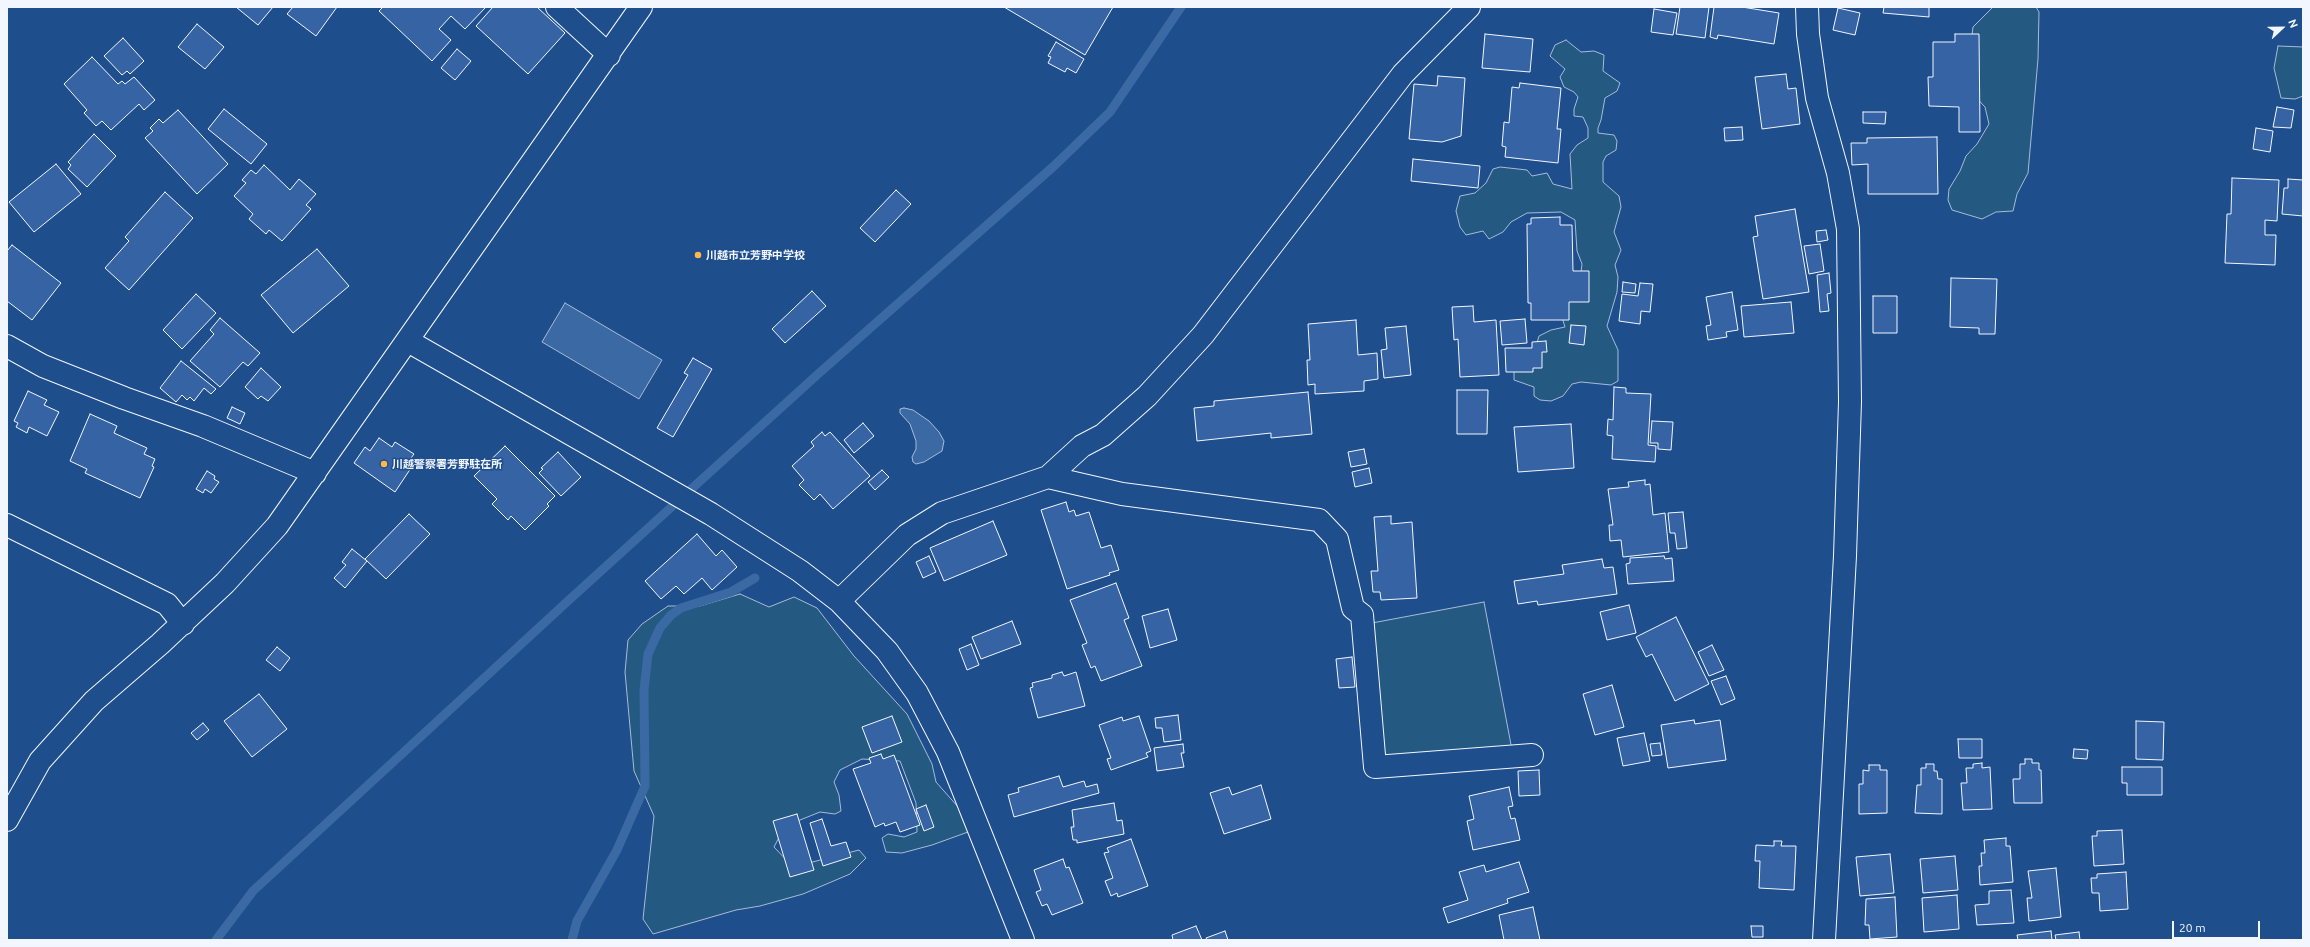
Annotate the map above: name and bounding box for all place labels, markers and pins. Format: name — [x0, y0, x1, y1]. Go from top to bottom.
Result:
place label: 川越市立芳野中学校 — [706, 248, 805, 262]
marker: 川越市立芳野中学校 — [693, 250, 703, 260]
place label: 川越警察署芳野駐在所 — [392, 457, 502, 471]
marker: 川越警察署芳野駐在所 — [379, 459, 389, 469]

